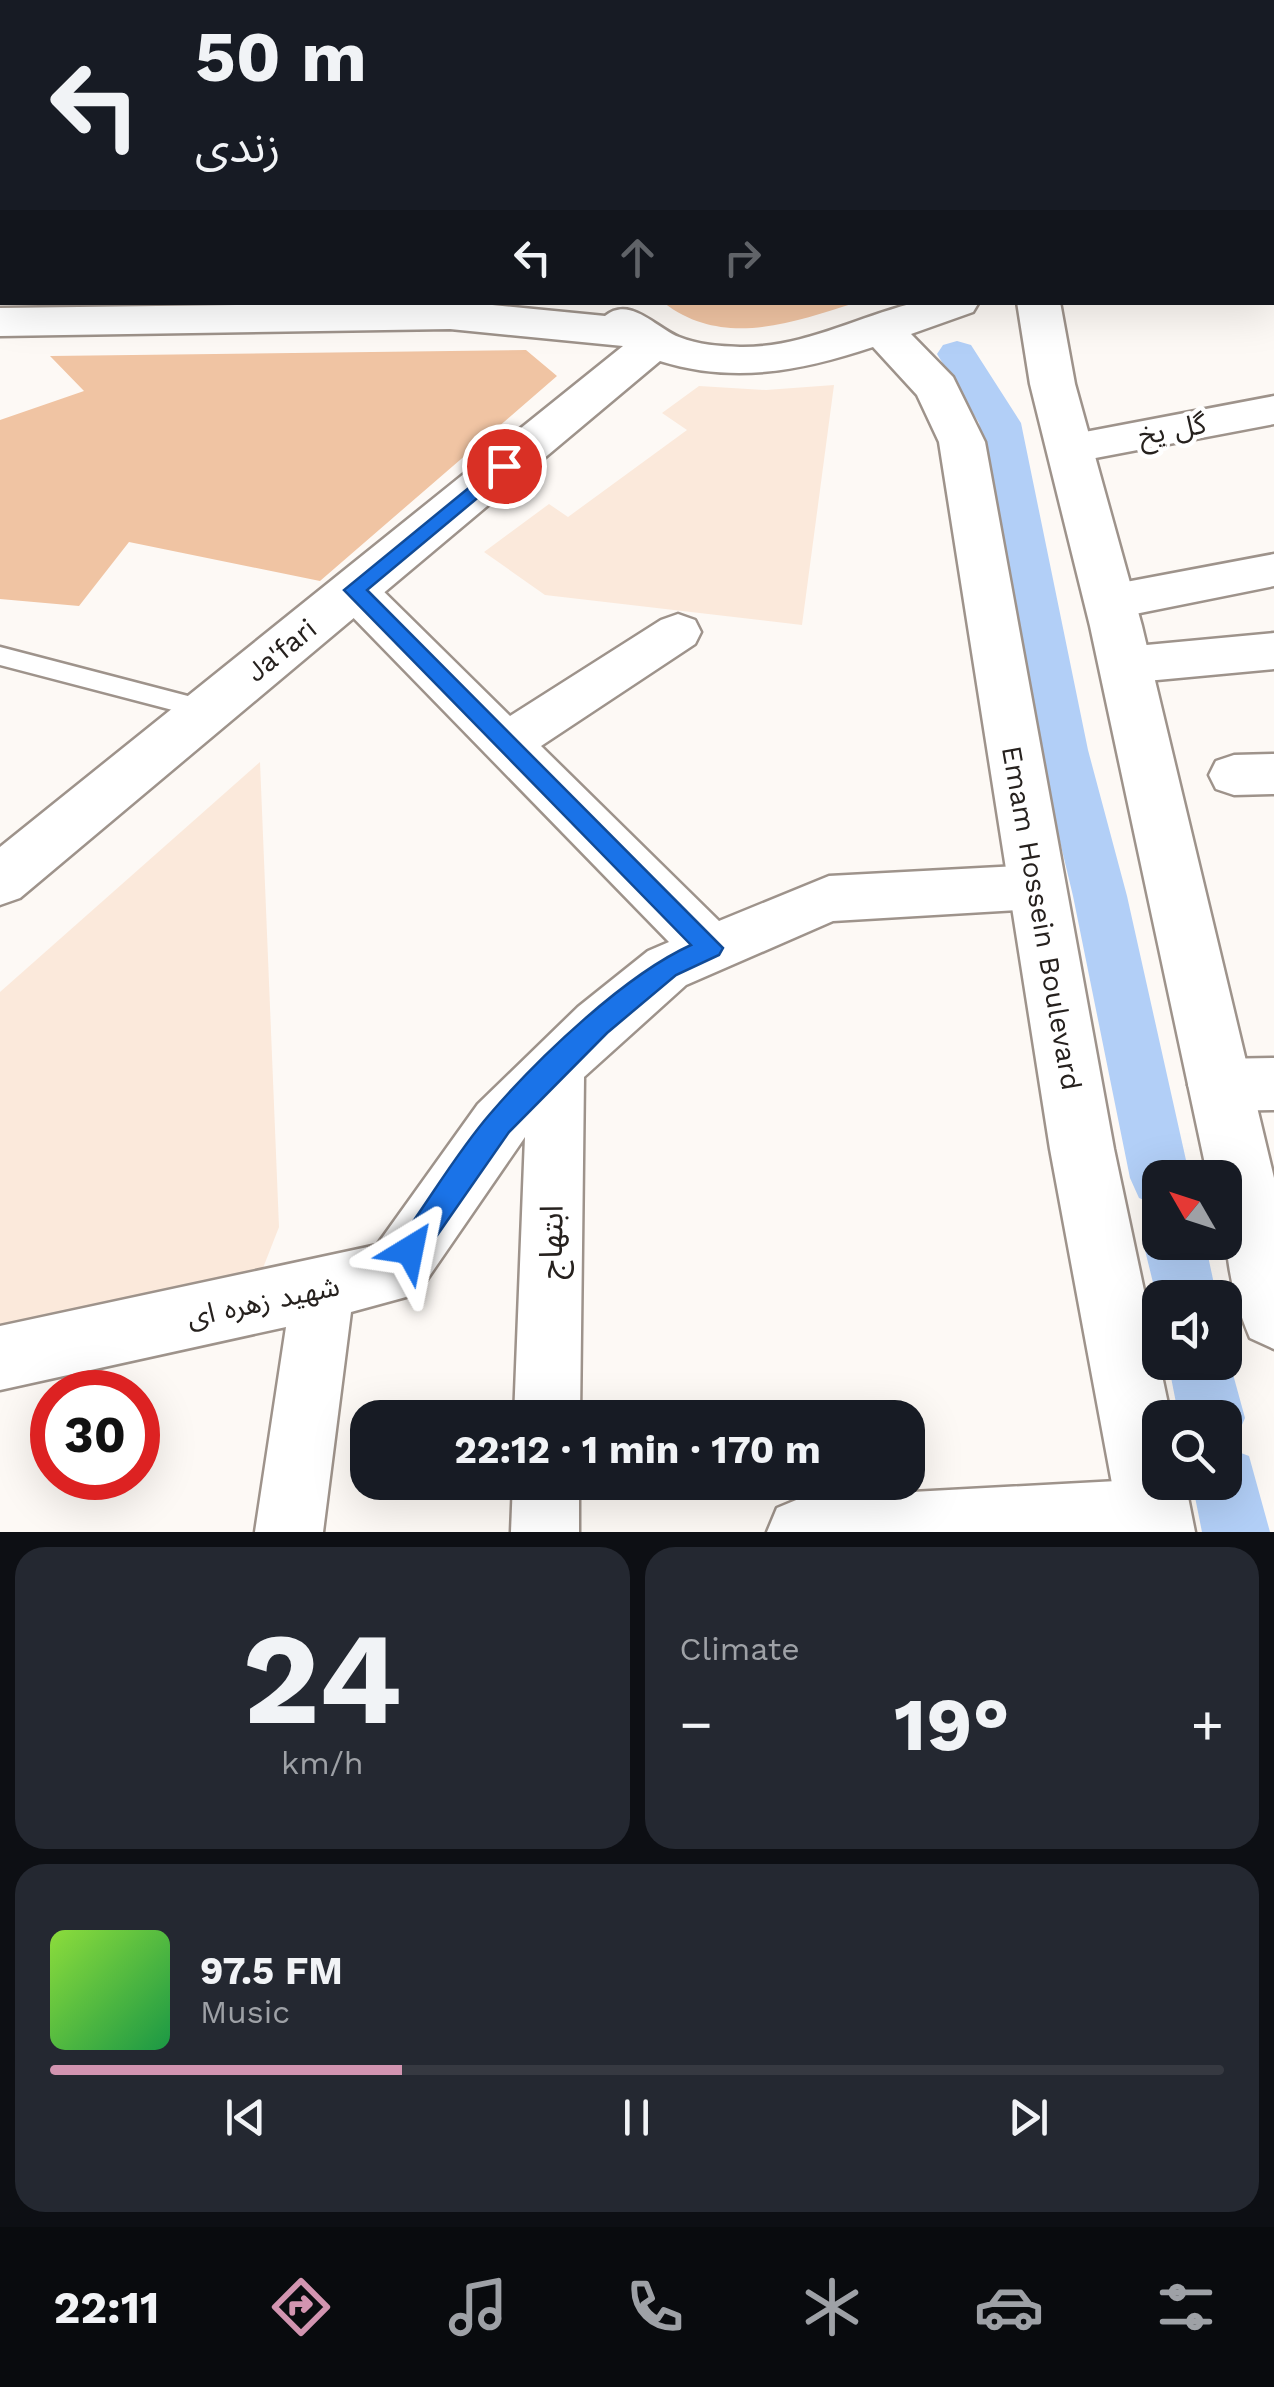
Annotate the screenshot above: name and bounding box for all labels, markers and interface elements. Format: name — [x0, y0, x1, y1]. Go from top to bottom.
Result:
text: 50 m — [195, 16, 367, 98]
icon: left — [30, 40, 160, 170]
text: زندی — [195, 120, 280, 173]
icon: left — [505, 230, 560, 285]
icon: ahead — [610, 230, 665, 285]
icon: right — [715, 230, 770, 285]
street label: گل یخ — [1136, 407, 1210, 456]
pin — [462, 424, 547, 509]
icon: arrive — [477, 439, 532, 494]
street label: Ja'fari — [239, 612, 323, 689]
street label: Emam Hossein Boulevard — [995, 743, 1088, 1093]
north arrow — [1142, 1160, 1242, 1260]
map controls — [1142, 1160, 1242, 1500]
position arrow — [358, 1198, 462, 1302]
street label: ابتهاج — [531, 1205, 576, 1279]
street label: شهید زهره ای — [184, 1269, 342, 1334]
button: sound — [1142, 1280, 1242, 1380]
speed limit sign: 30 — [30, 1370, 160, 1500]
button: search — [1142, 1400, 1242, 1500]
text: 22:12 · 1 min · 170 m — [454, 1428, 821, 1472]
text: 24 — [242, 1602, 402, 1755]
text: Climate — [680, 1630, 800, 1668]
text: 19° — [894, 1680, 1010, 1768]
text: − — [680, 1692, 713, 1756]
text: + — [1191, 1692, 1224, 1756]
text: km/h — [281, 1744, 363, 1782]
text: 97.5 FM — [200, 1949, 343, 1993]
text: Music — [200, 1993, 290, 2031]
icon: previous — [218, 2090, 273, 2145]
icon: pause — [609, 2090, 664, 2145]
icon: next — [1001, 2090, 1056, 2145]
icon: directions — [266, 2272, 336, 2342]
icon: music — [443, 2272, 513, 2342]
icon: phone — [620, 2272, 690, 2342]
icon: climate — [797, 2272, 867, 2342]
icon: car — [974, 2272, 1044, 2342]
icon: filters — [1151, 2272, 1221, 2342]
text: 22:11 — [53, 2281, 159, 2334]

